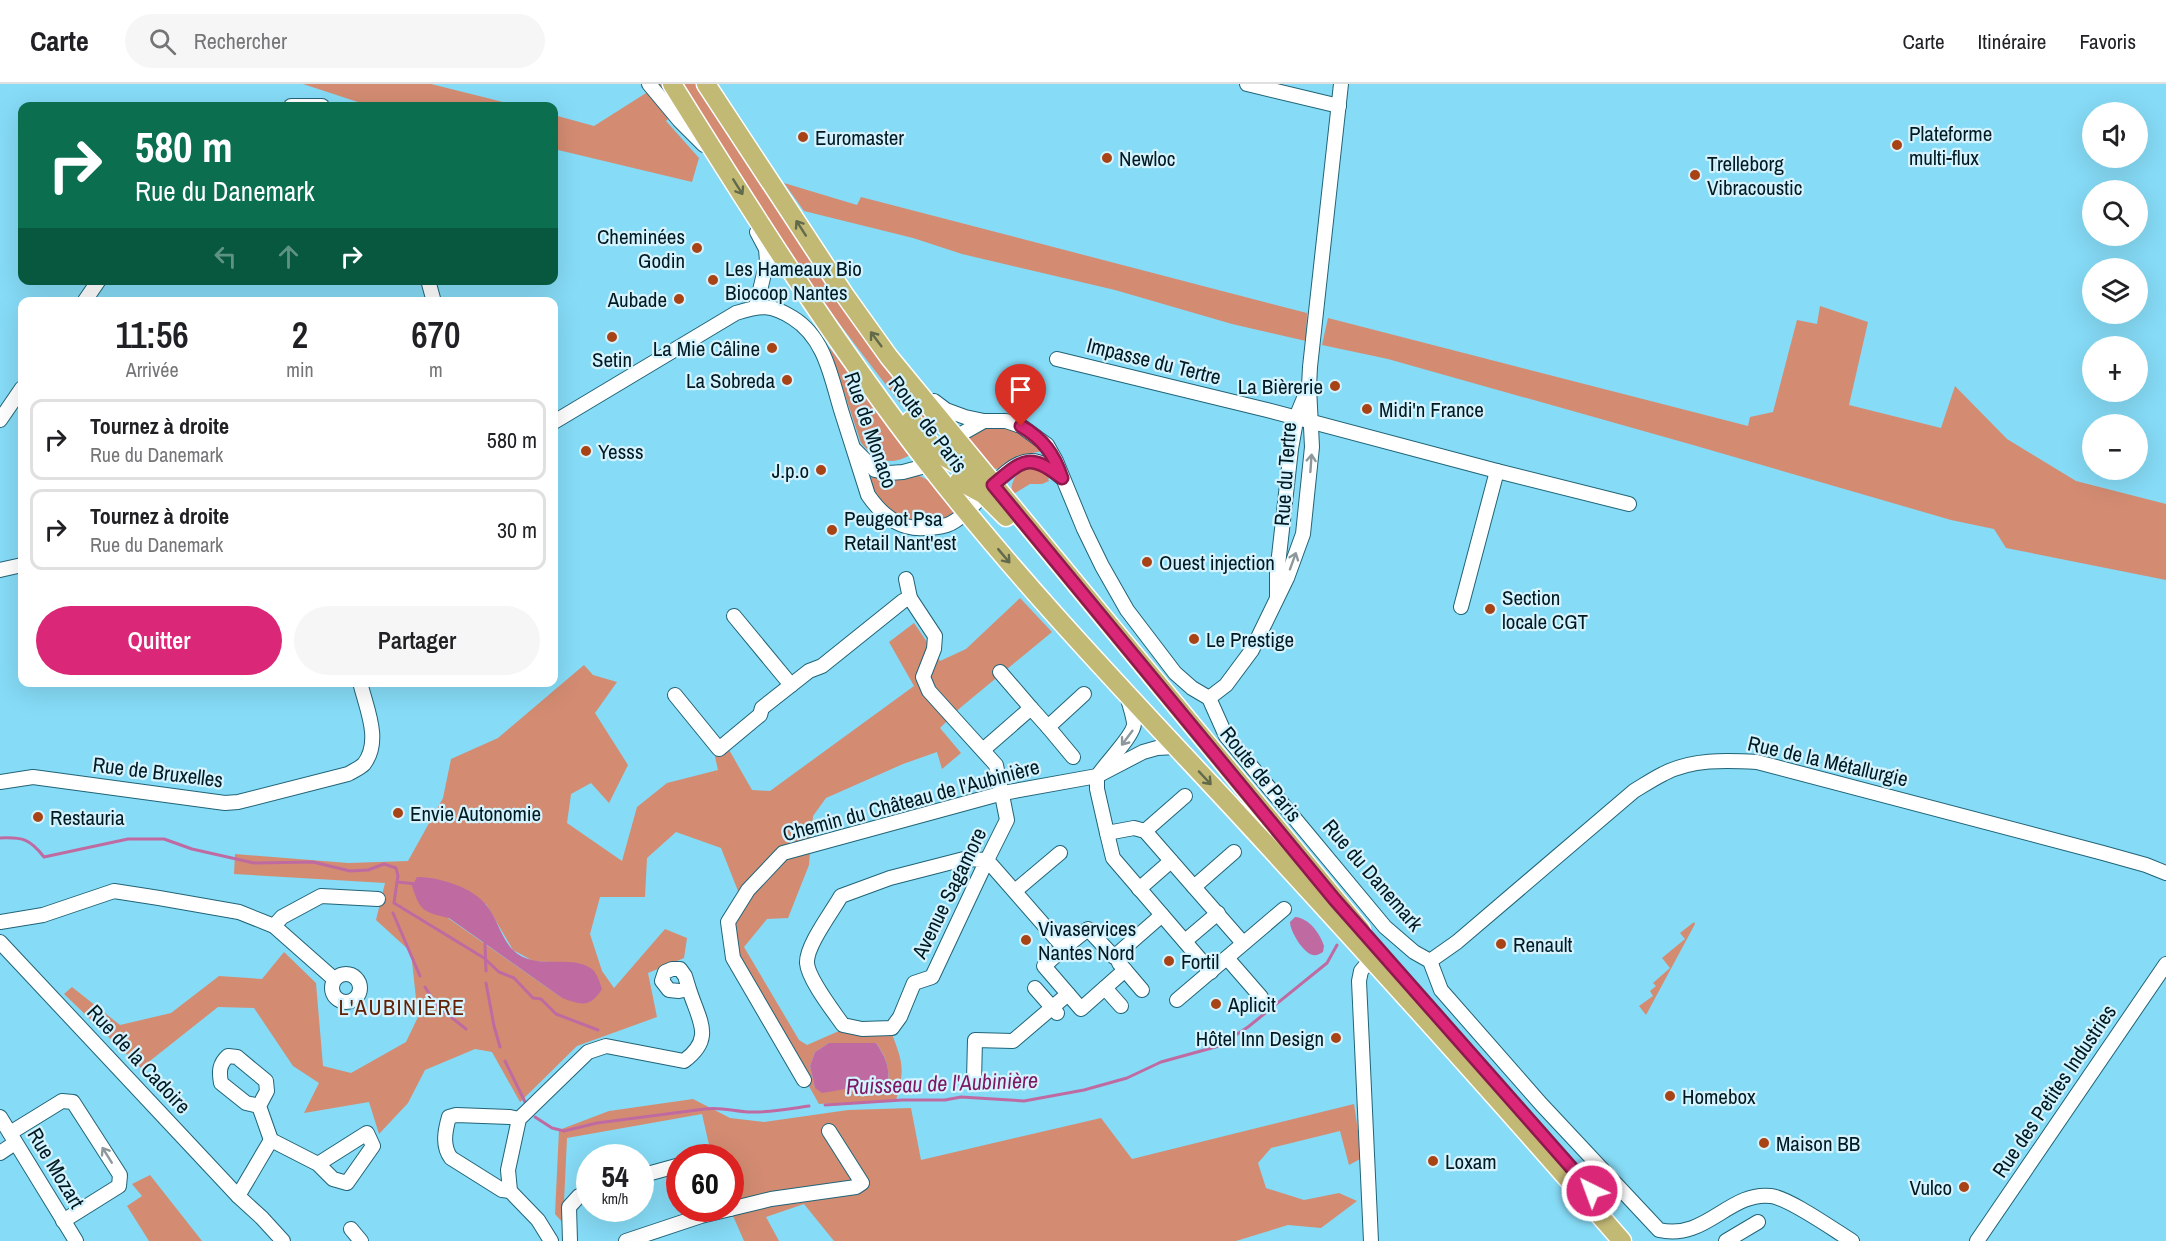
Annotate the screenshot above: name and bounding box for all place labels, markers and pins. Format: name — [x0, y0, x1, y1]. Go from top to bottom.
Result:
place label: Plateforme multi-flux — [1909, 119, 1992, 172]
place label: Euromaster — [815, 123, 904, 152]
marker: Euromaster — [796, 130, 810, 144]
marker: Plateforme multi-flux — [1890, 138, 1904, 152]
place label: Newloc — [1119, 144, 1175, 173]
place label: Trelleborg Vibracoustic — [1707, 149, 1802, 202]
marker: Newloc — [1100, 151, 1114, 165]
marker: Trelleborg Vibracoustic — [1688, 168, 1702, 182]
place label: Cheminées Godin — [597, 222, 685, 275]
marker: Cheminées Godin — [690, 241, 704, 255]
place label: Les Hameaux Bio Biocoop Nantes — [725, 254, 862, 307]
marker: Les Hameaux Bio Biocoop Nantes — [706, 273, 720, 287]
place label: Aubade — [607, 285, 667, 314]
marker: Aubade — [672, 292, 686, 306]
marker: Setin — [605, 330, 619, 344]
place label: La Mie Câline — [653, 334, 760, 363]
marker: La Mie Câline — [765, 341, 779, 355]
place label: Setin — [592, 345, 632, 374]
pin — [995, 364, 1046, 426]
place label: La Sobreda — [686, 366, 775, 395]
place label: La Bièrerie — [1238, 372, 1323, 401]
marker: La Sobreda — [780, 373, 794, 387]
marker: La Bièrerie — [1328, 379, 1342, 393]
place label: Midi'n France — [1379, 395, 1484, 424]
marker: Midi'n France — [1360, 402, 1374, 416]
place label: Yesss — [598, 437, 644, 466]
marker: Yesss — [579, 444, 593, 458]
place label: J.p.o — [772, 456, 809, 485]
marker: J.p.o — [814, 463, 828, 477]
place label: Peugeot Psa Retail Nant'est — [844, 504, 957, 557]
marker: Peugeot Psa Retail Nant'est — [825, 523, 839, 537]
place label: Ouest injection — [1159, 548, 1275, 577]
marker: Ouest injection — [1140, 555, 1154, 569]
place label: Section locale CGT — [1502, 583, 1589, 636]
marker: Section locale CGT — [1483, 602, 1497, 616]
place label: Le Prestige — [1206, 625, 1294, 654]
marker: Le Prestige — [1187, 632, 1201, 646]
place label: Envie Autonomie — [410, 799, 541, 828]
place label: Restauria — [50, 803, 125, 832]
marker: Envie Autonomie — [391, 806, 405, 820]
marker: Restauria — [31, 810, 45, 824]
place label: Vivaservices Nantes Nord — [1038, 914, 1136, 967]
place label: Renault — [1513, 930, 1573, 959]
marker: Vivaservices Nantes Nord — [1019, 933, 1033, 947]
marker: Renault — [1494, 937, 1508, 951]
place label: Fortil — [1181, 947, 1219, 976]
marker: Fortil — [1162, 954, 1176, 968]
place label: Aplicit — [1227, 990, 1276, 1019]
marker: Aplicit — [1209, 997, 1223, 1011]
place label: Hôtel Inn Design — [1196, 1024, 1324, 1053]
marker: Hôtel Inn Design — [1329, 1031, 1343, 1045]
place label: Homebox — [1682, 1082, 1756, 1111]
marker: Homebox — [1663, 1089, 1677, 1103]
place label: Maison BB — [1776, 1129, 1860, 1158]
marker: Maison BB — [1757, 1136, 1771, 1150]
place label: Loxam — [1445, 1147, 1497, 1176]
marker: Loxam — [1426, 1154, 1440, 1168]
place label: Vulco — [1910, 1173, 1952, 1202]
marker: Vulco — [1957, 1180, 1971, 1194]

